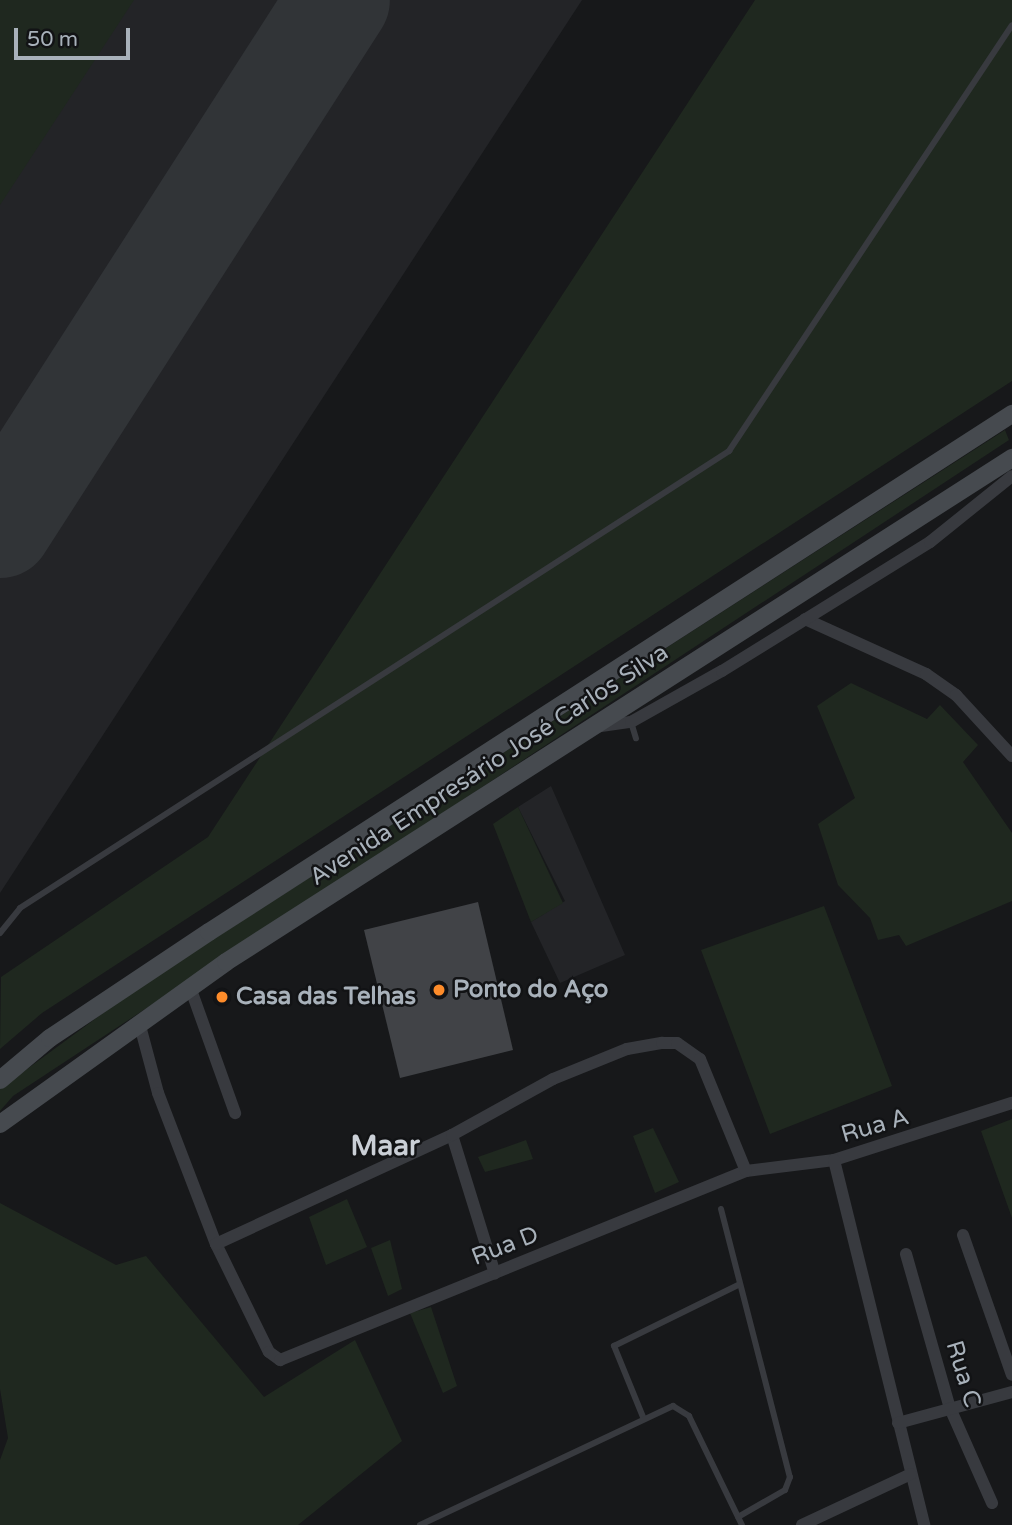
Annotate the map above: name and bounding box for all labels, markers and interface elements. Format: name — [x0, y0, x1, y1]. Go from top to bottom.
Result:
scale bar — [18, 14, 133, 58]
text: 50 m — [27, 27, 78, 52]
street label: Avenida Empresário José Carlos Silva — [304, 638, 674, 892]
place label: Ponto do Aço — [453, 976, 608, 1004]
marker: Ponto do Aço — [431, 982, 447, 998]
place label: Casa das Telhas — [236, 983, 416, 1011]
marker: Casa das Telhas — [214, 989, 230, 1005]
street label: Rua A — [838, 1103, 912, 1149]
district label: Maar — [350, 1129, 420, 1163]
street label: Rua D — [467, 1220, 543, 1272]
street label: Rua C — [939, 1337, 987, 1411]

